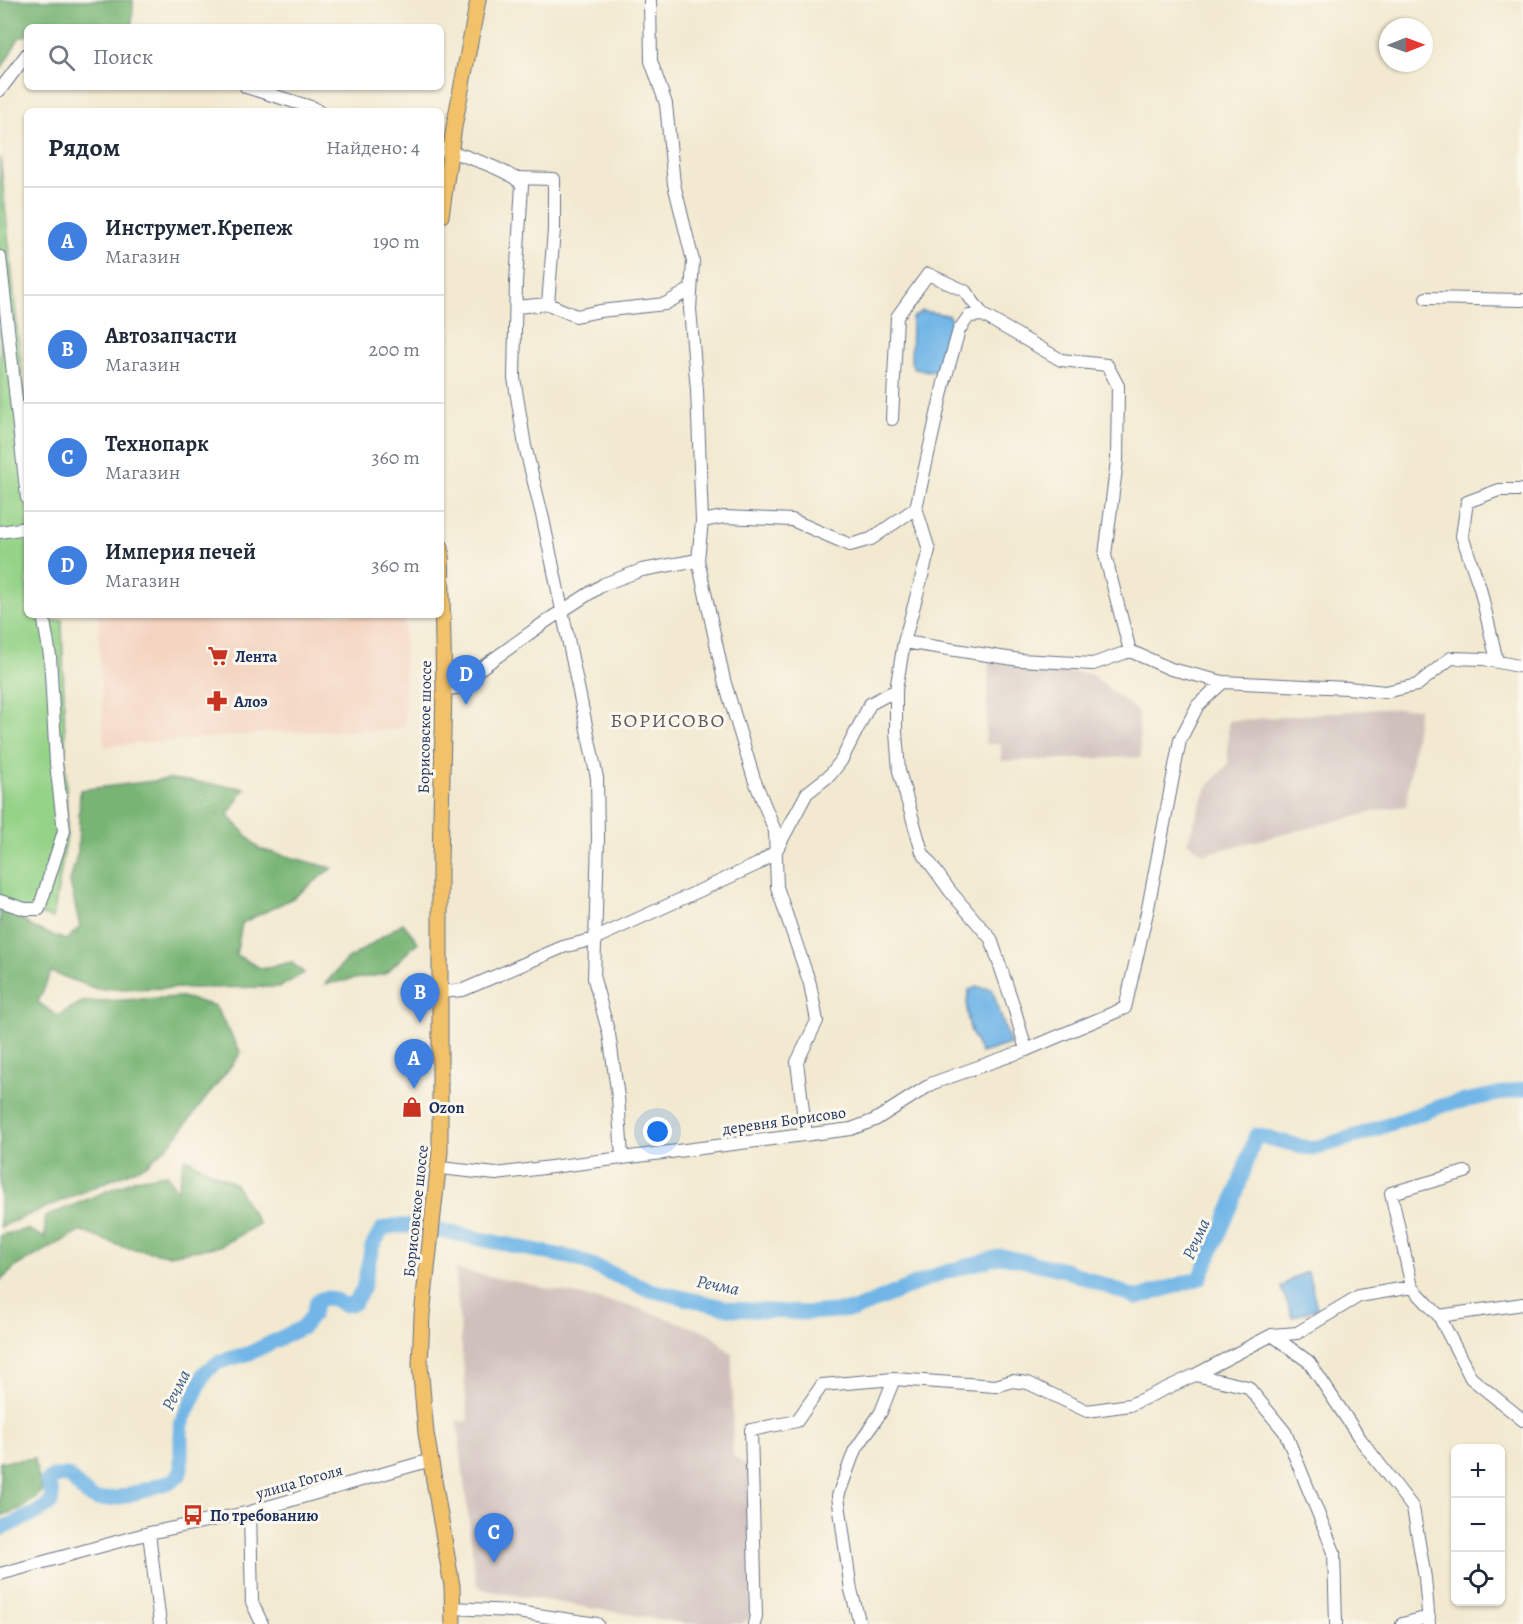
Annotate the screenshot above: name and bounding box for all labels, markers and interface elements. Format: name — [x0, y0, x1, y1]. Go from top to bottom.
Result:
north arrow — [1379, 18, 1433, 72]
search box — [24, 24, 444, 90]
icon: search — [45, 41, 78, 74]
text: Поиск — [93, 42, 153, 72]
text: Рядом — [48, 130, 120, 165]
text: Найдено: 4 — [326, 134, 420, 161]
text: Инструмет.Крепеж — [105, 213, 293, 243]
text: A — [61, 228, 74, 255]
text: 190 m — [373, 228, 420, 255]
text: Магазин — [105, 243, 180, 270]
text: Автозапчасти — [105, 321, 237, 351]
text: B — [61, 336, 74, 363]
text: 200 m — [369, 336, 420, 363]
text: Магазин — [105, 351, 180, 378]
text: Технопарк — [105, 429, 209, 459]
text: C — [61, 444, 74, 471]
text: 360 m — [371, 444, 420, 471]
text: Магазин — [105, 459, 180, 486]
text: Империя печей — [105, 537, 256, 567]
text: D — [61, 552, 74, 579]
text: 360 m — [371, 552, 420, 579]
text: Магазин — [105, 567, 180, 594]
supermarket icon: Лента — [206, 644, 230, 668]
place label: Лента — [235, 646, 278, 668]
pin: D — [446, 656, 486, 705]
street label: Борисовское шоссе — [413, 660, 437, 794]
pharmacy icon: Алоэ — [205, 689, 229, 713]
place label: Алоэ — [233, 691, 268, 713]
district label: БОРИСОВО — [610, 707, 726, 734]
pin: B — [400, 974, 440, 1023]
pin: A — [394, 1040, 434, 1089]
shop icon: Ozon — [400, 1095, 424, 1119]
place label: Ozon — [429, 1097, 464, 1119]
street label: деревня Борисово — [720, 1101, 847, 1141]
your location — [643, 1117, 672, 1146]
street label: Борисовское шоссе — [398, 1144, 434, 1278]
water label: Речма — [1176, 1215, 1216, 1263]
water label: Речма — [695, 1269, 741, 1301]
water label: Речма — [156, 1365, 196, 1415]
map controls — [1451, 1444, 1505, 1606]
button: + — [1451, 1444, 1505, 1498]
street label: улица Гоголя — [252, 1459, 345, 1505]
button: − — [1451, 1498, 1505, 1552]
bus stop icon: По требованию — [181, 1503, 205, 1527]
place label: По требованию — [210, 1505, 318, 1527]
pin: C — [474, 1514, 514, 1563]
button: locate — [1451, 1552, 1505, 1606]

